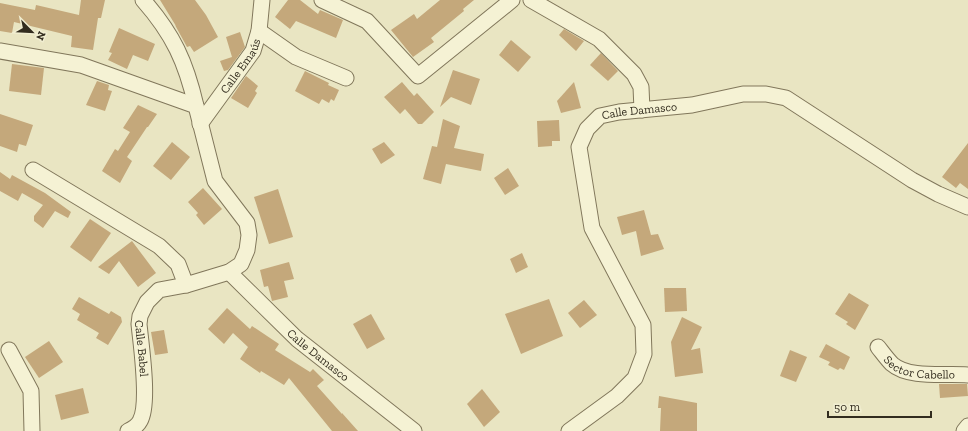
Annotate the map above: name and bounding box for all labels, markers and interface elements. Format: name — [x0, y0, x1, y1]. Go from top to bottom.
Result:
north arrow — [12, 12, 52, 52]
text: N — [33, 29, 48, 43]
street label: Calle Emaús — [217, 37, 263, 96]
street label: Calle Damasco — [600, 99, 678, 122]
street label: Calle Babel — [132, 320, 151, 377]
street label: Calle Damasco — [284, 326, 352, 384]
street label: Sector Cabello — [881, 353, 955, 382]
scale bar — [828, 393, 931, 419]
text: 50 m — [834, 400, 861, 414]

